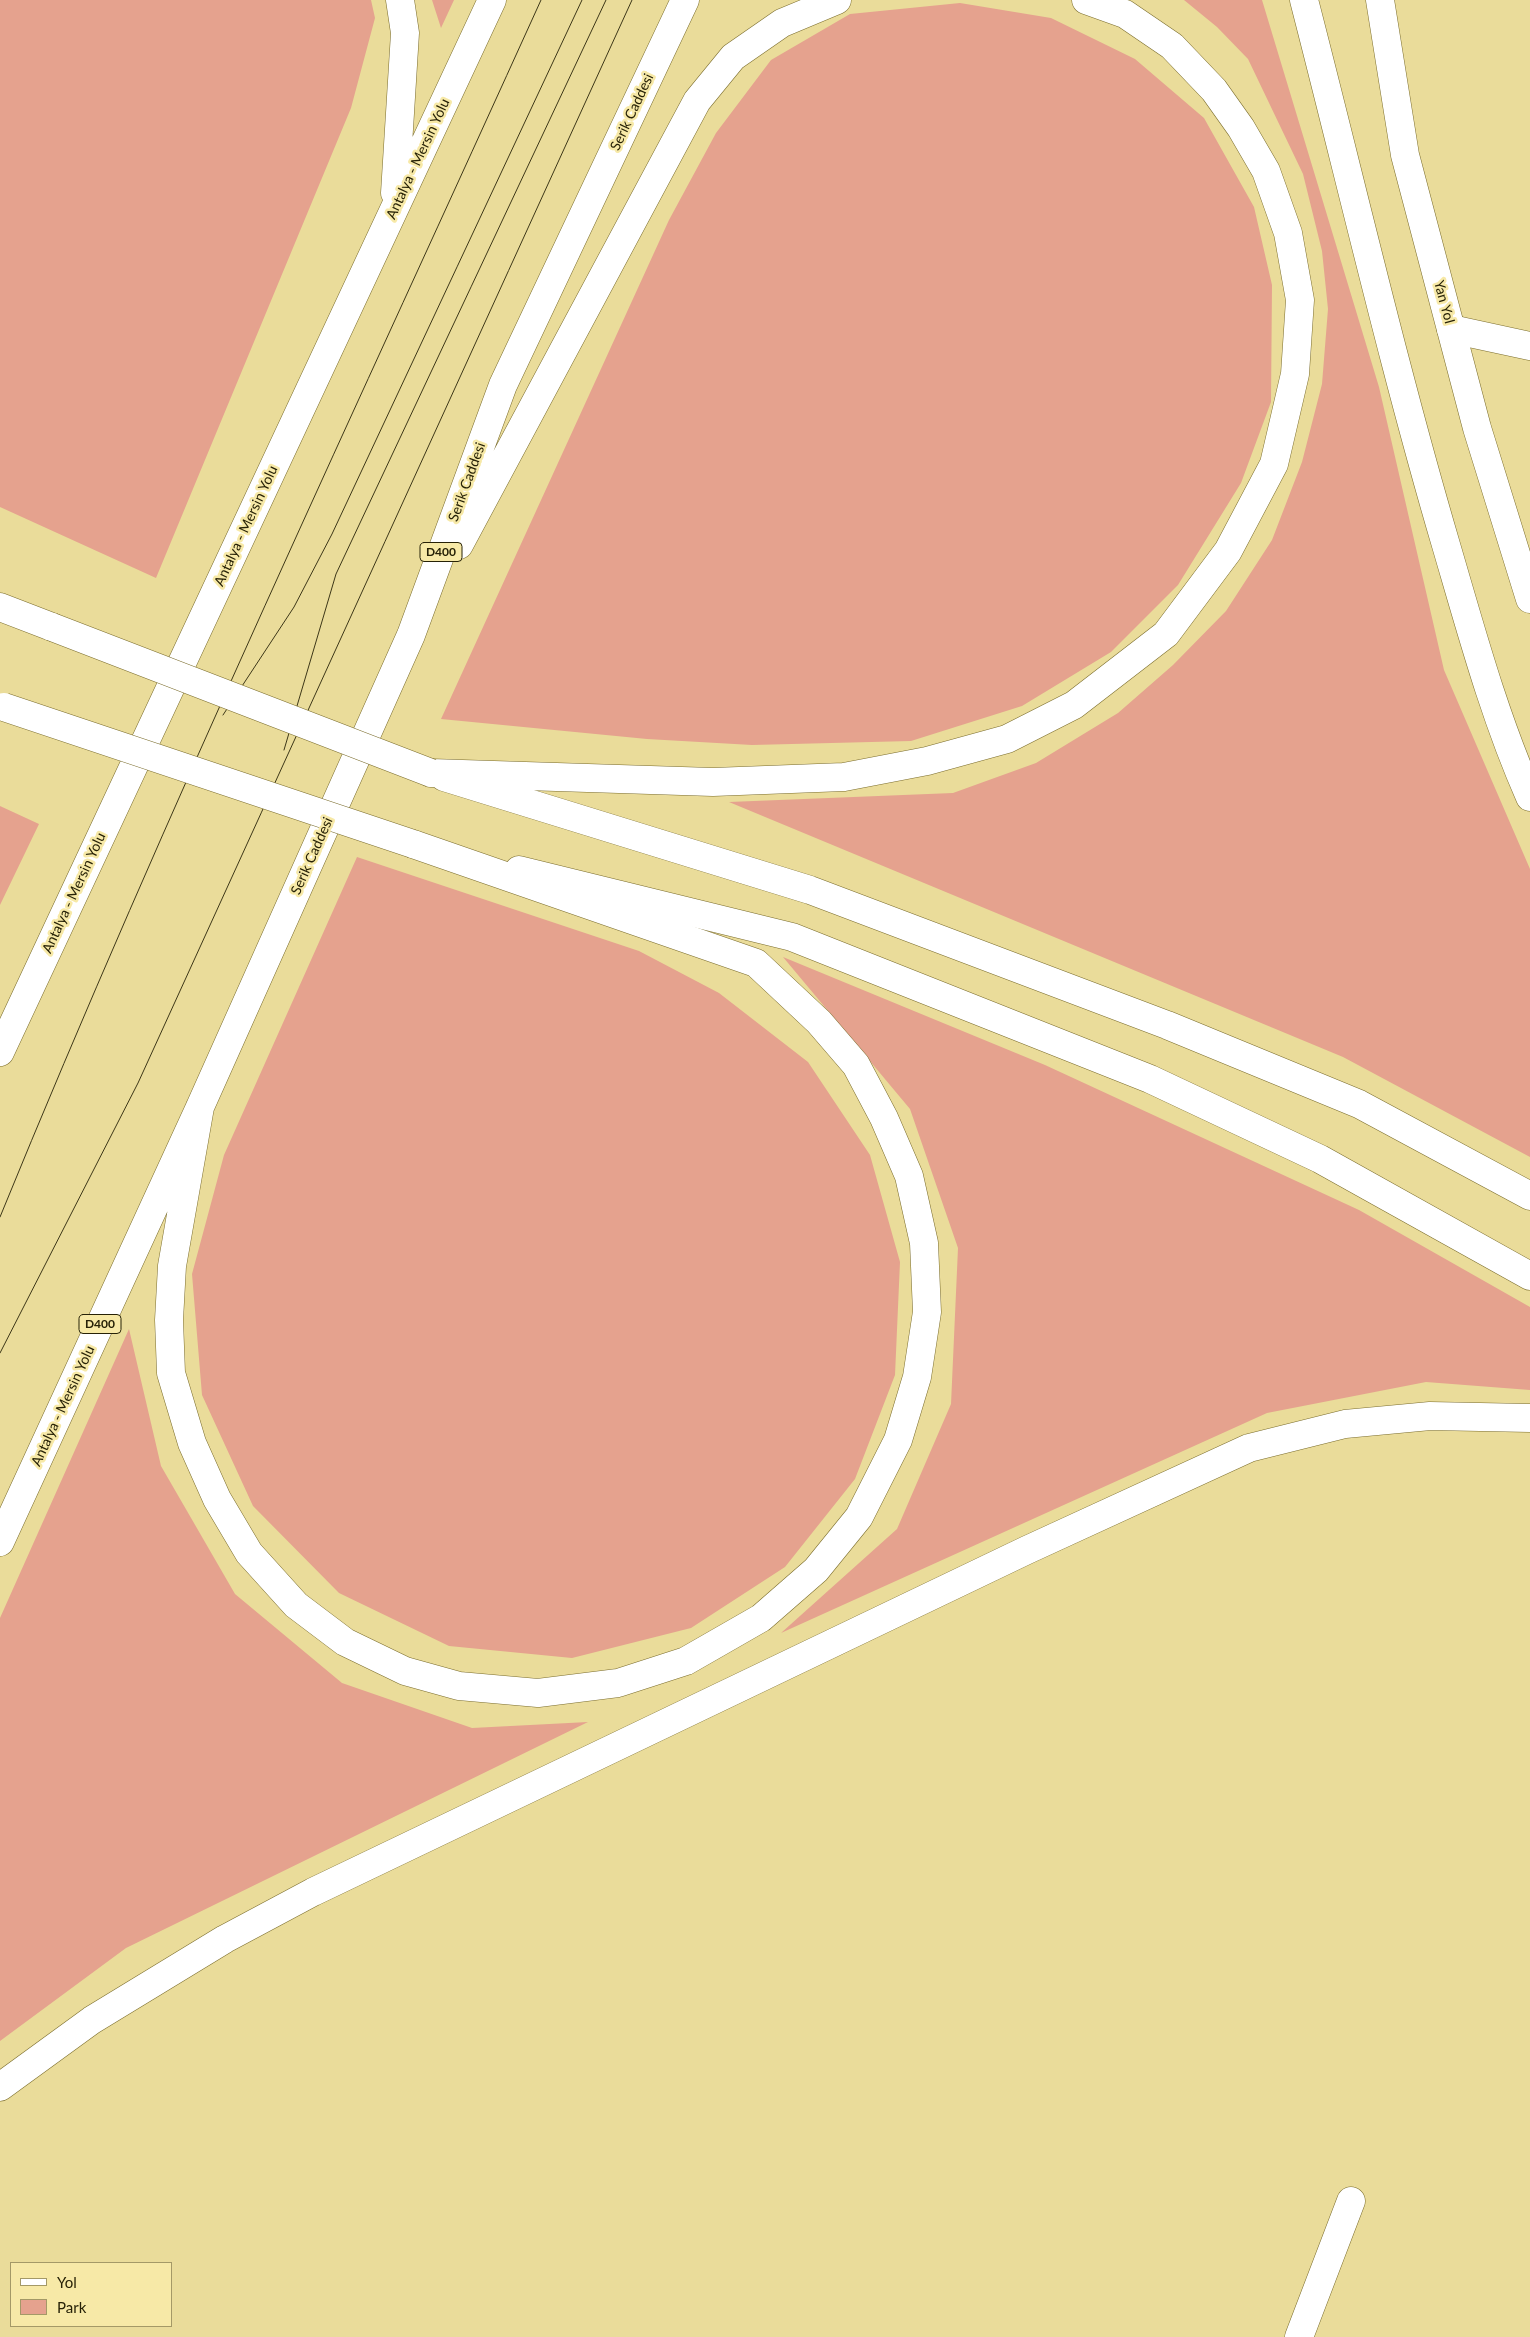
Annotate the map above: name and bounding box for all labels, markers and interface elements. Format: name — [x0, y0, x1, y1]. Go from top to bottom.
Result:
street label: Serik Caddesi — [607, 71, 657, 153]
street label: Antalya - Mersin Yolu — [383, 96, 453, 222]
street label: Yan Yol — [1430, 279, 1458, 325]
street label: Serik Caddesi — [445, 440, 489, 524]
street label: Antalya - Mersin Yolu — [211, 463, 281, 589]
road number: D400 — [420, 542, 462, 562]
street label: Serik Caddesi — [287, 815, 337, 897]
street label: Antalya - Mersin Yolu — [39, 830, 109, 956]
road number: D400 — [79, 1315, 121, 1334]
street label: Antalya - Mersin Yolu — [28, 1343, 98, 1469]
legend — [10, 2262, 172, 2327]
text: Yol — [57, 2273, 77, 2291]
text: Park — [57, 2298, 86, 2316]

